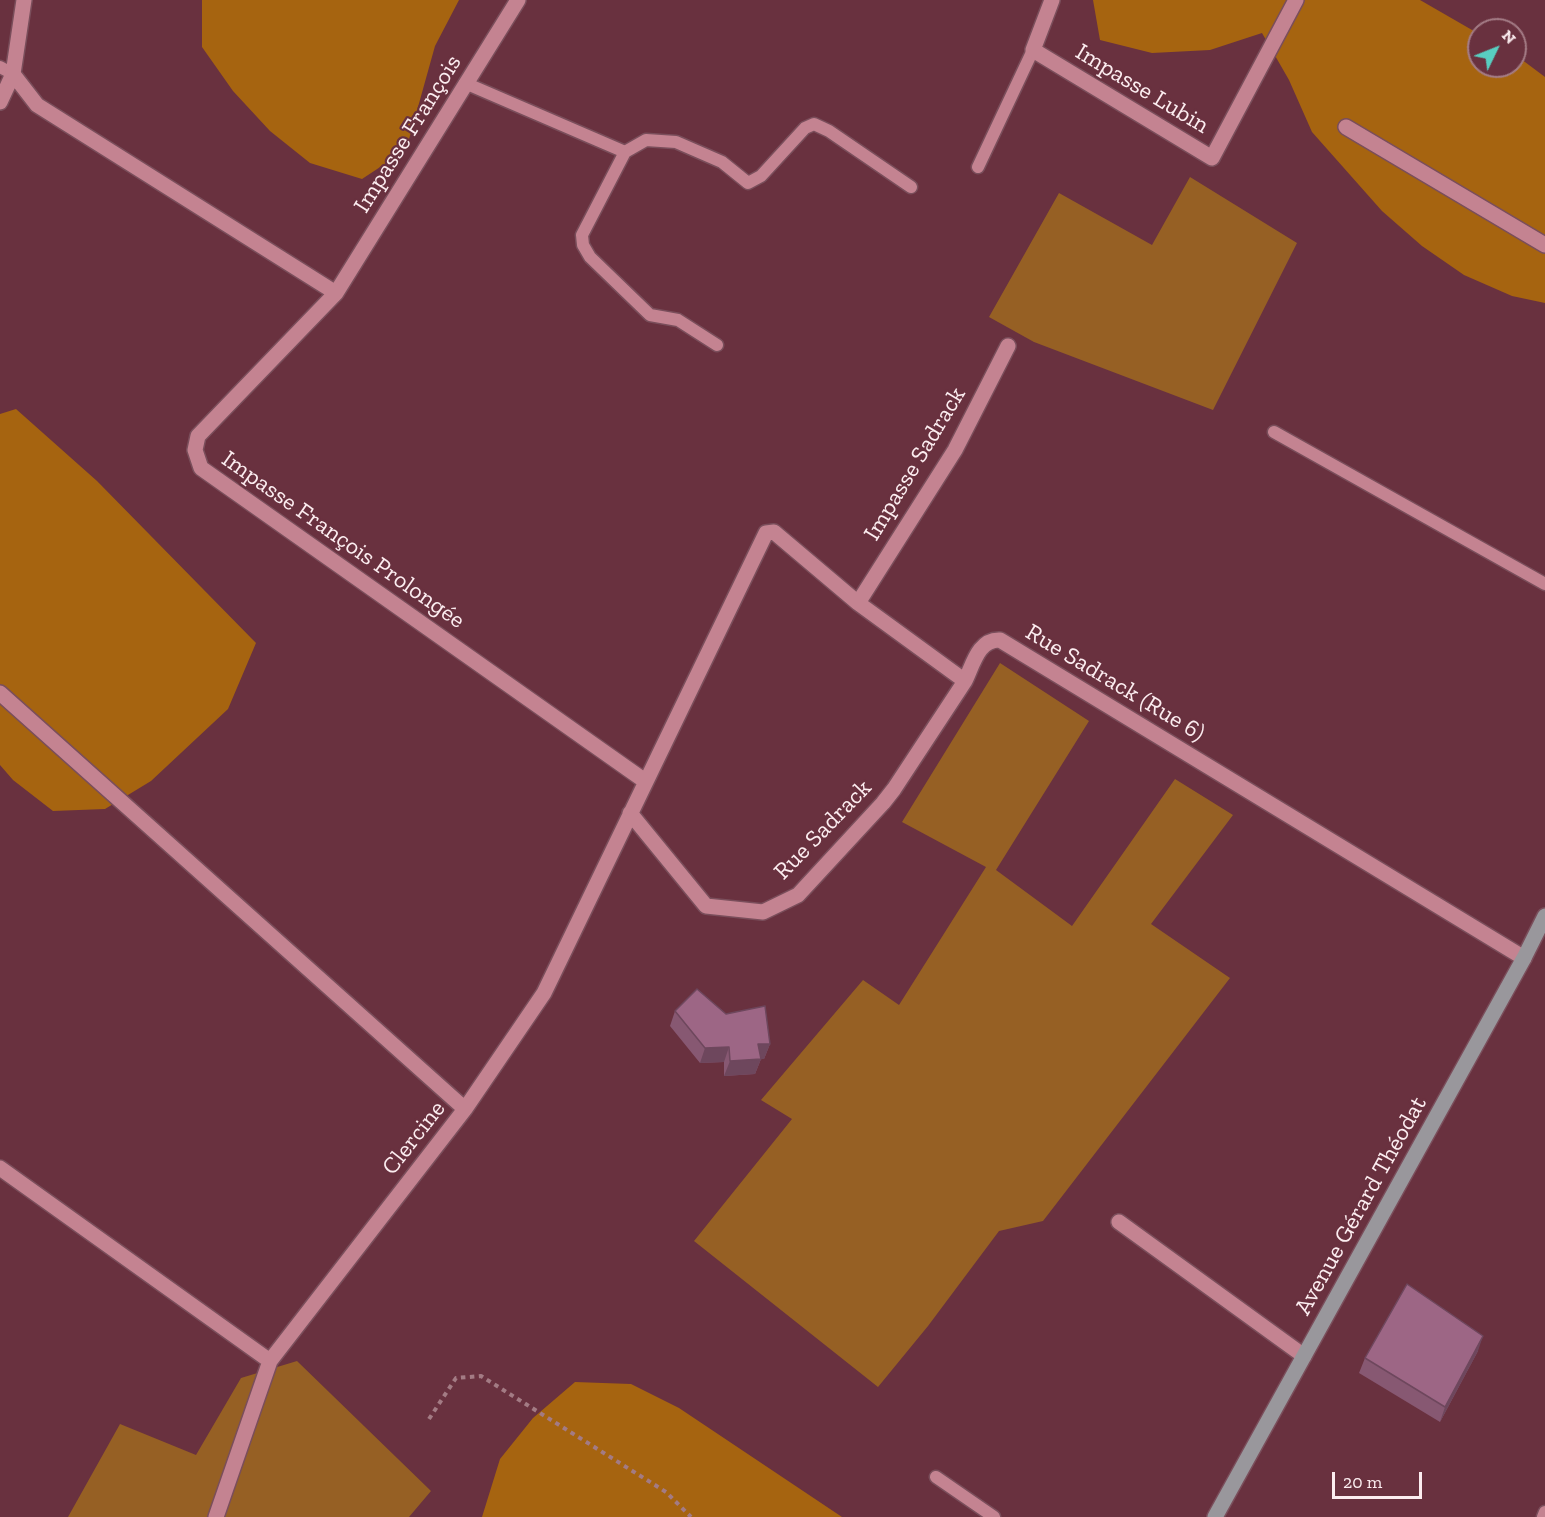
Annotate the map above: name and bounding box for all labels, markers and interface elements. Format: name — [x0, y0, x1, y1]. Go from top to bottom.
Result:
north arrow — [1467, 18, 1527, 78]
text: N — [1498, 26, 1520, 48]
street label: Impasse Lubin — [1070, 38, 1214, 140]
street label: Impasse François — [348, 50, 468, 218]
street label: Impasse Sadrack — [858, 382, 972, 546]
street label: Impasse François Prolongée — [216, 445, 470, 635]
street label: Rue Sadrack (Rue 6) — [1020, 618, 1210, 748]
street label: Rue Sadrack — [768, 774, 878, 886]
street label: Avenue Gérard Théodat — [1289, 1092, 1433, 1320]
street label: Clercine — [376, 1095, 452, 1181]
scale bar — [1335, 1460, 1425, 1498]
text: 20 m — [1343, 1471, 1382, 1493]

